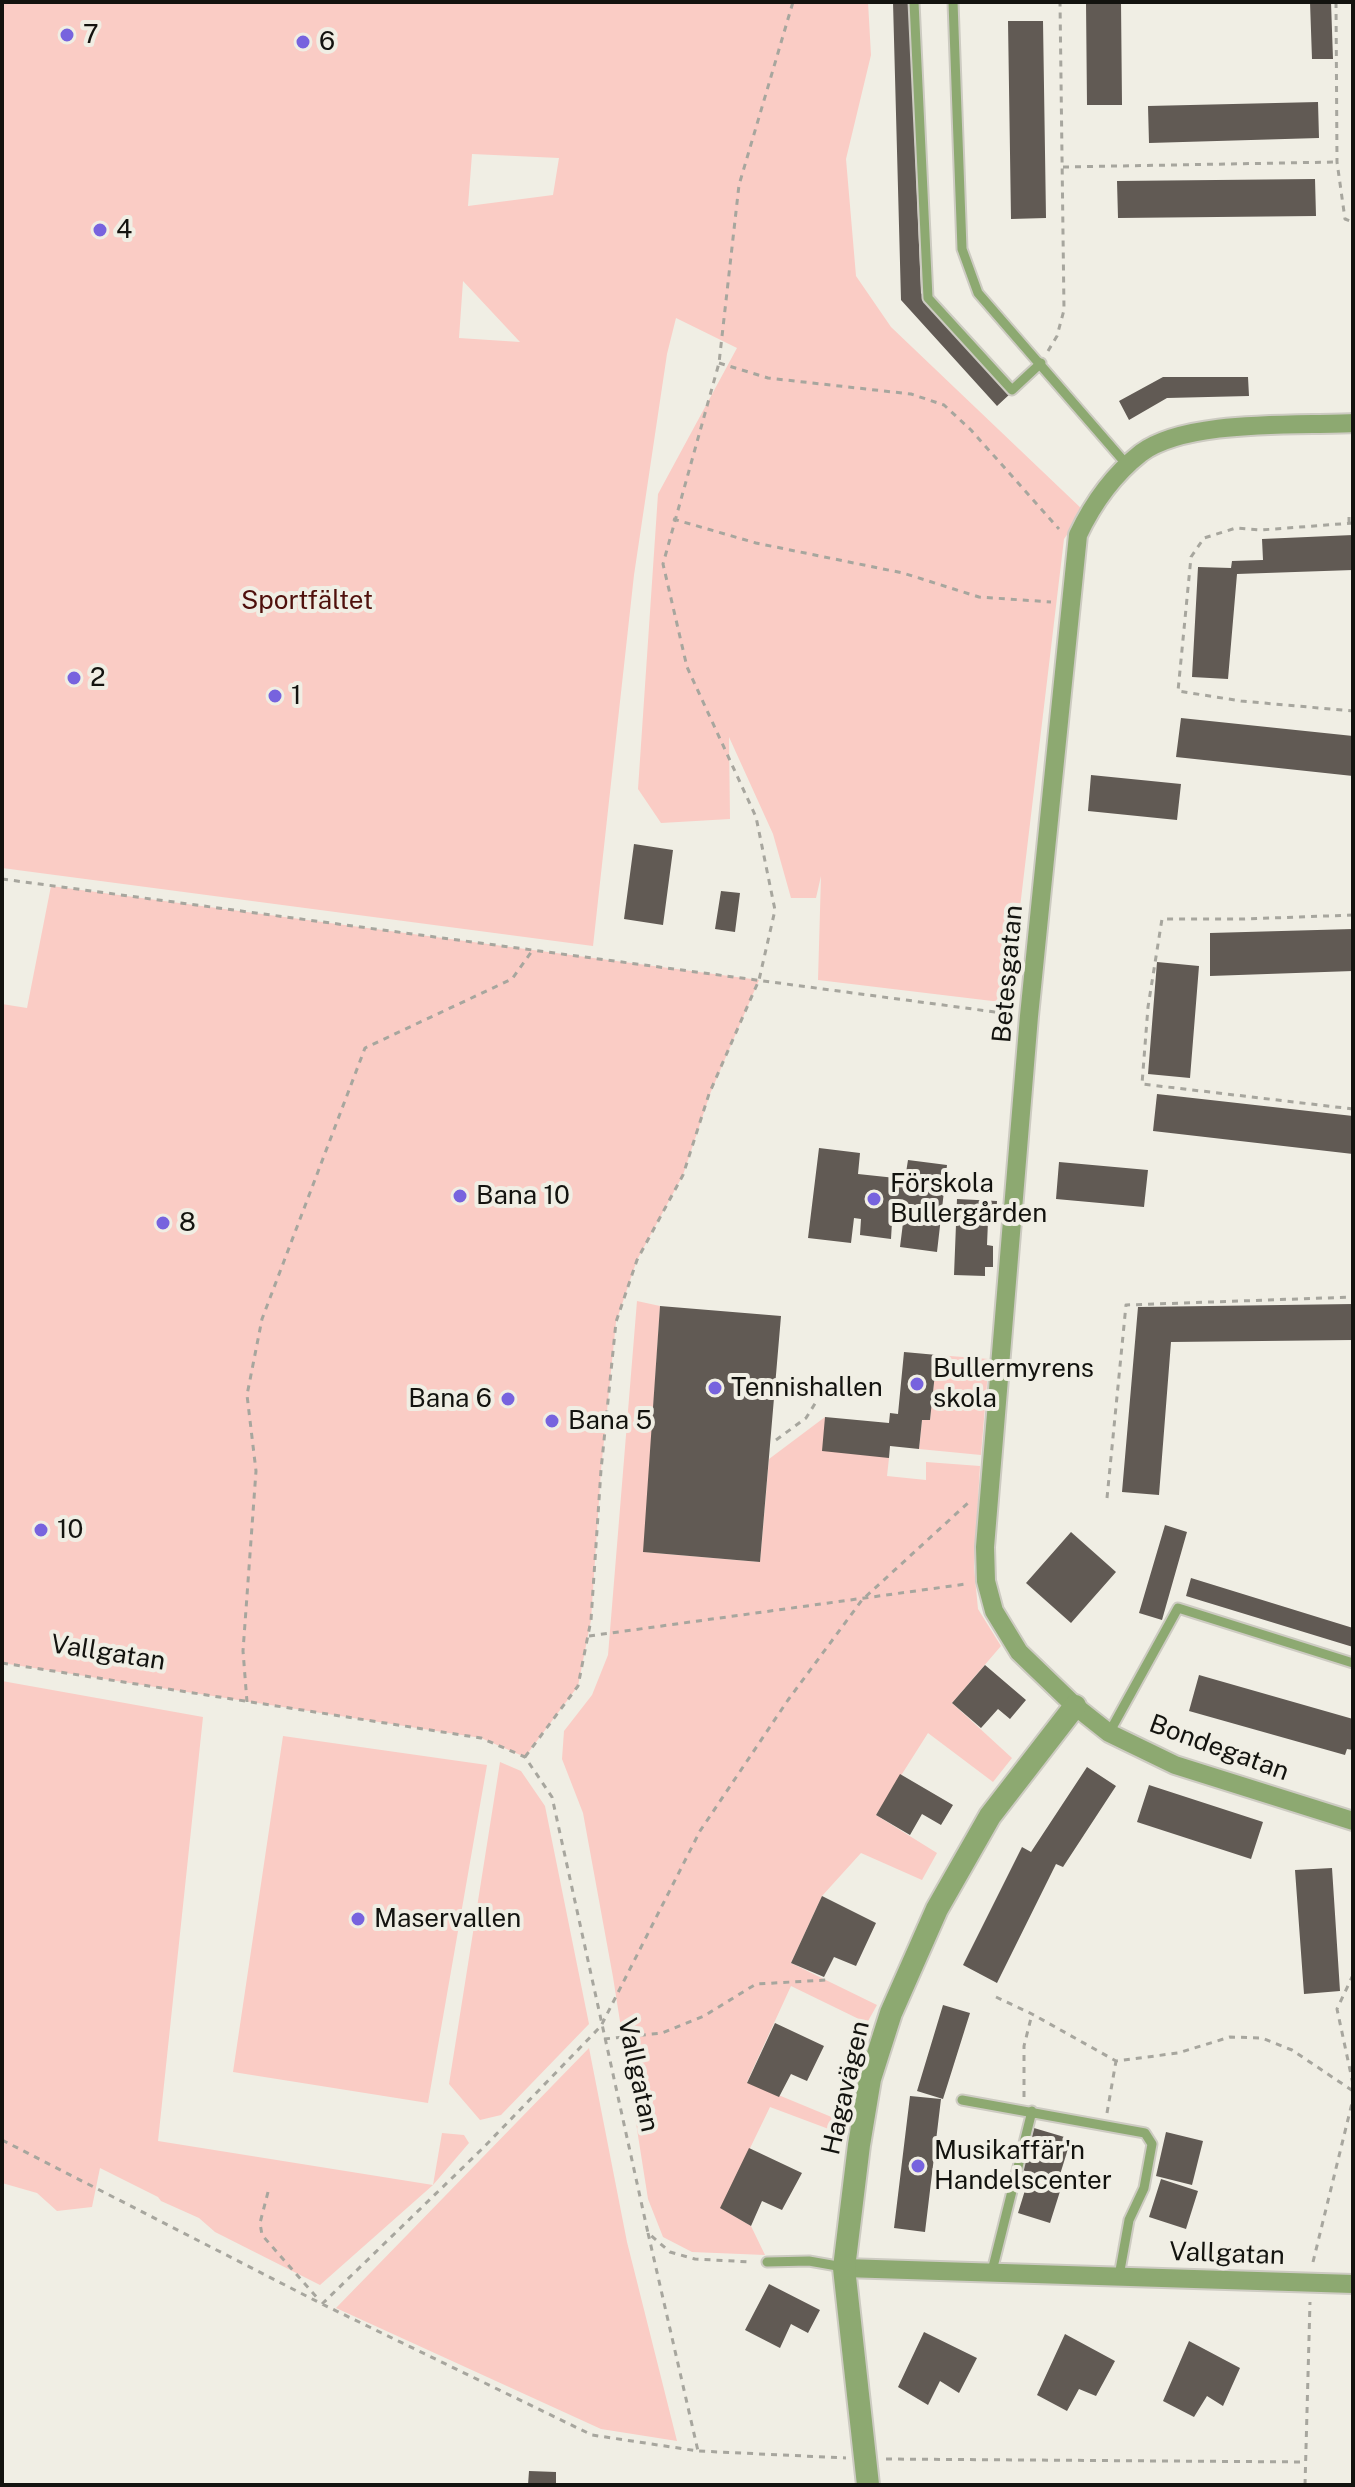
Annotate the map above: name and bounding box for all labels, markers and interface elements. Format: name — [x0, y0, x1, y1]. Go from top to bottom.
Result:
place label: 7 — [83, 19, 99, 51]
marker: 7 — [58, 26, 76, 44]
place label: 6 — [319, 26, 335, 58]
marker: 6 — [294, 33, 312, 51]
place label: 4 — [116, 214, 132, 246]
marker: 4 — [91, 221, 109, 239]
park label: Sportfältet — [241, 585, 373, 617]
place label: 2 — [90, 662, 105, 694]
marker: 2 — [65, 669, 83, 687]
place label: 1 — [291, 680, 302, 712]
marker: 1 — [266, 687, 284, 705]
street label: Betesgatan — [986, 904, 1030, 1044]
place label: Förskola Bullergården — [890, 1168, 1047, 1230]
place label: Bana 10 — [476, 1180, 570, 1212]
marker: Bana 10 — [451, 1187, 469, 1205]
marker: Förskola Bullergården — [865, 1190, 883, 1208]
place label: 8 — [179, 1207, 196, 1239]
marker: 8 — [154, 1214, 172, 1232]
place label: Bullermyrens skola — [933, 1353, 1094, 1414]
place label: Tennishallen — [731, 1372, 883, 1404]
marker: Bullermyrens skola — [908, 1375, 926, 1393]
marker: Tennishallen — [706, 1379, 724, 1397]
place label: Bana 6 — [408, 1383, 492, 1415]
marker: Bana 6 — [499, 1390, 517, 1408]
place label: Bana 5 — [568, 1405, 652, 1437]
marker: Bana 5 — [543, 1412, 561, 1430]
place label: 10 — [57, 1514, 83, 1546]
marker: 10 — [32, 1521, 50, 1539]
street label: Vallgatan — [49, 1629, 167, 1677]
street label: Bondegatan — [1145, 1708, 1293, 1788]
place label: Maservallen — [374, 1903, 521, 1935]
marker: Maservallen — [349, 1910, 367, 1928]
street label: Vallgatan — [611, 2015, 665, 2135]
street label: Hagavägen — [815, 2018, 877, 2158]
place label: Musikaffär'n Handelscenter — [934, 2135, 1112, 2196]
marker: Musikaffär'n Handelscenter — [909, 2157, 927, 2175]
street label: Vallgatan — [1169, 2236, 1285, 2272]

